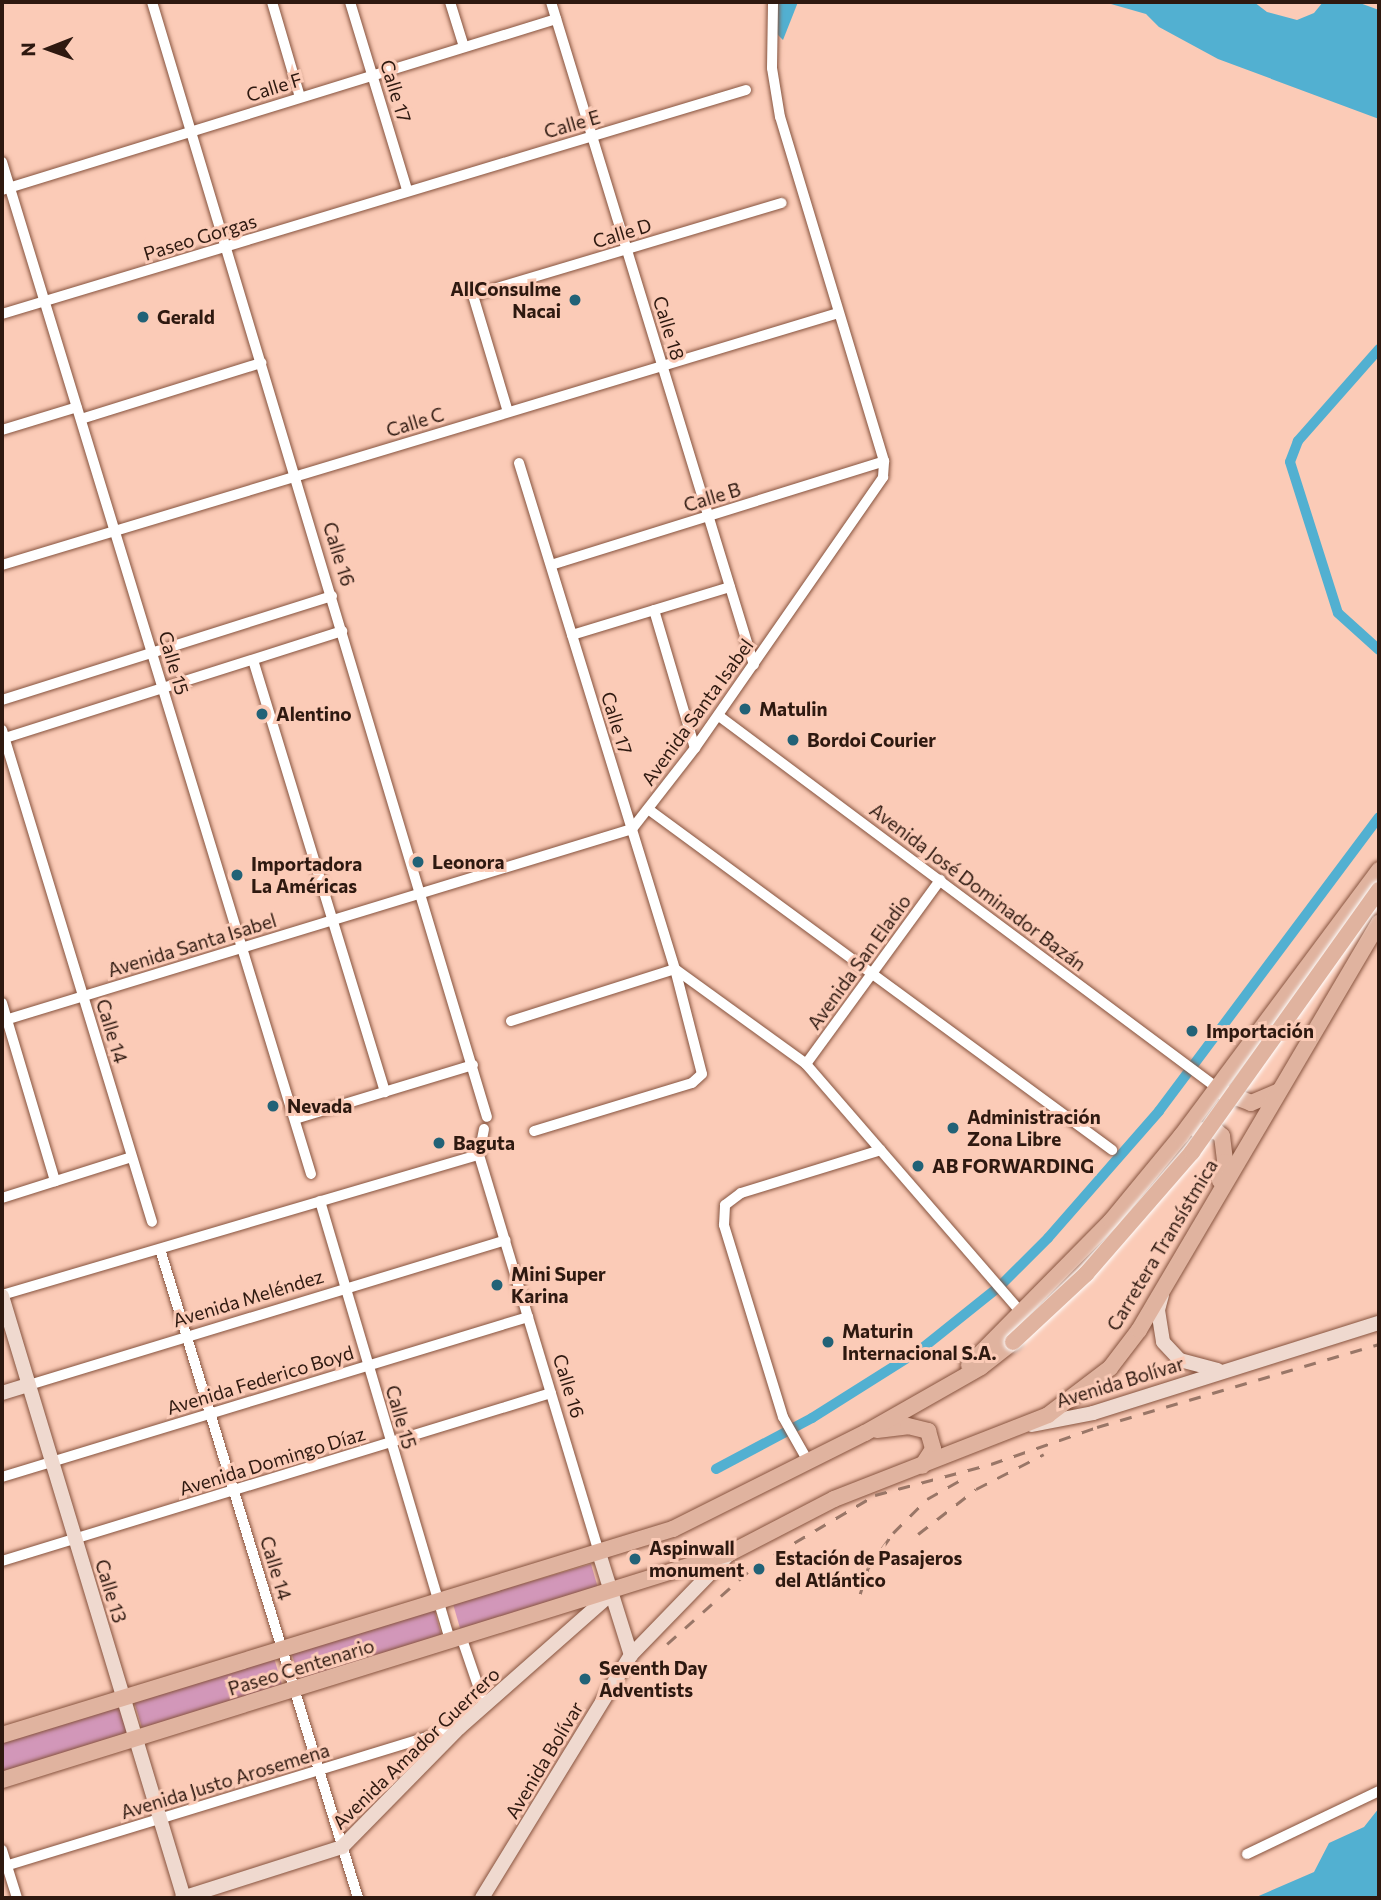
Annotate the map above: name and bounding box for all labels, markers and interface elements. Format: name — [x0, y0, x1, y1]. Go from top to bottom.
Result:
north arrow — [14, 14, 84, 84]
text: N — [16, 42, 39, 57]
street label: Calle 17 — [376, 57, 416, 125]
street label: Calle F — [243, 68, 305, 106]
street label: Calle E — [541, 105, 603, 143]
street label: Paseo Gorgas — [141, 209, 259, 265]
street label: Calle D — [590, 213, 654, 253]
place label: AllConsulme Nacai — [450, 278, 561, 322]
marker: AllConsulme Nacai — [567, 292, 583, 308]
street label: Calle 18 — [648, 293, 690, 363]
place label: Gerald — [157, 306, 215, 328]
marker: Gerald — [135, 309, 151, 325]
street label: Calle C — [383, 402, 447, 442]
street label: Calle B — [681, 478, 743, 516]
street label: Calle 16 — [318, 519, 360, 589]
street label: Calle 15 — [154, 628, 194, 698]
street label: Avenida Santa Isabel — [636, 634, 758, 790]
street label: Calle 17 — [597, 689, 637, 757]
place label: Matulin — [759, 698, 827, 720]
marker: Matulin — [737, 701, 753, 717]
place label: Alentino — [276, 703, 351, 725]
marker: Alentino — [254, 706, 270, 722]
place label: Bordoi Courier — [807, 729, 936, 751]
marker: Bordoi Courier — [785, 732, 801, 748]
street label: Avenida José Dominador Bazán — [865, 798, 1091, 976]
place label: Leonora — [432, 851, 504, 873]
place label: Importadora La Américas — [251, 853, 362, 897]
marker: Leonora — [410, 854, 426, 870]
marker: Importadora La Américas — [229, 867, 245, 883]
street label: Avenida San Eladio — [802, 890, 916, 1034]
street label: Avenida Santa Isabel — [105, 908, 279, 982]
street label: Calle 14 — [91, 996, 133, 1066]
place label: Importación — [1206, 1020, 1314, 1042]
marker: Importación — [1184, 1023, 1200, 1039]
place label: Nevada — [287, 1095, 352, 1117]
marker: Nevada — [265, 1098, 281, 1114]
place label: Administración Zona Libre — [967, 1106, 1101, 1150]
marker: Administración Zona Libre — [945, 1120, 961, 1136]
place label: Baguta — [453, 1132, 515, 1154]
marker: Baguta — [431, 1135, 447, 1151]
place label: AB FORWARDING — [932, 1155, 1094, 1177]
street label: Carretera Transístmica — [1102, 1155, 1222, 1335]
marker: AB FORWARDING — [910, 1158, 926, 1174]
place label: Mini Super Karina — [511, 1263, 606, 1307]
street label: Avenida Meléndez — [170, 1264, 326, 1332]
marker: Mini Super Karina — [489, 1277, 505, 1293]
place label: Maturin Internacional S.A. — [842, 1320, 997, 1364]
marker: Maturin Internacional S.A. — [820, 1334, 836, 1350]
street label: Avenida Federico Boyd — [164, 1341, 356, 1419]
street label: Calle 16 — [548, 1351, 590, 1421]
street label: Avenida Bolívar — [1053, 1352, 1187, 1412]
street label: Calle 15 — [381, 1382, 421, 1452]
street label: Avenida Domingo Díaz — [176, 1422, 368, 1500]
street label: Calle 14 — [255, 1533, 297, 1603]
place label: Aspinwall monument — [649, 1537, 744, 1581]
place label: Estación de Pasajeros del Atlántico — [775, 1547, 962, 1591]
marker: Aspinwall monument — [627, 1551, 643, 1567]
street label: Calle 13 — [91, 1556, 131, 1626]
marker: Estación de Pasajeros del Atlántico — [749, 1559, 769, 1579]
street label: Paseo Centenario — [225, 1634, 377, 1700]
place label: Seventh Day Adventists — [599, 1657, 708, 1701]
street label: Avenida Amador Guerrero — [328, 1662, 504, 1834]
marker: Seventh Day Adventists — [577, 1671, 593, 1687]
street label: Avenida Bolívar — [500, 1697, 588, 1823]
street label: Avenida Justo Arosemena — [118, 1738, 332, 1824]

